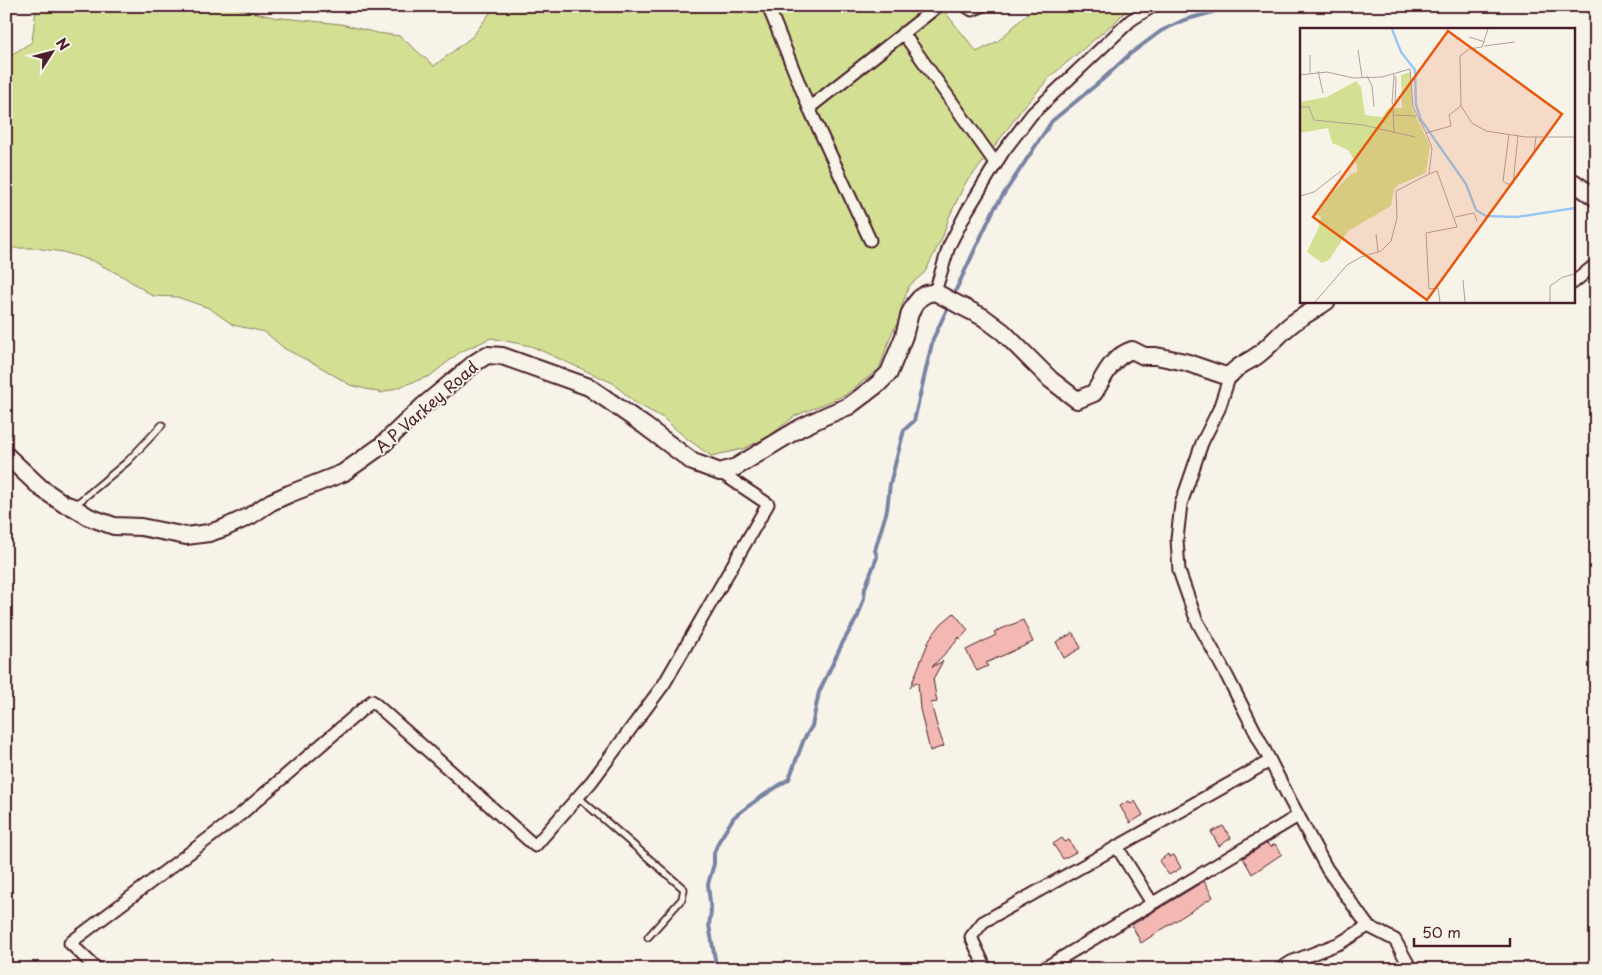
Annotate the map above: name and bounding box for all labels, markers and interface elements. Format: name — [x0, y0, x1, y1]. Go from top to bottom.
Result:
north arrow — [28, 28, 78, 78]
inset map — [1300, 28, 1574, 302]
text: N — [51, 33, 75, 55]
street label: A P Varkey Road — [369, 355, 483, 457]
scale bar — [1414, 915, 1511, 947]
text: 50 m — [1422, 920, 1461, 943]

